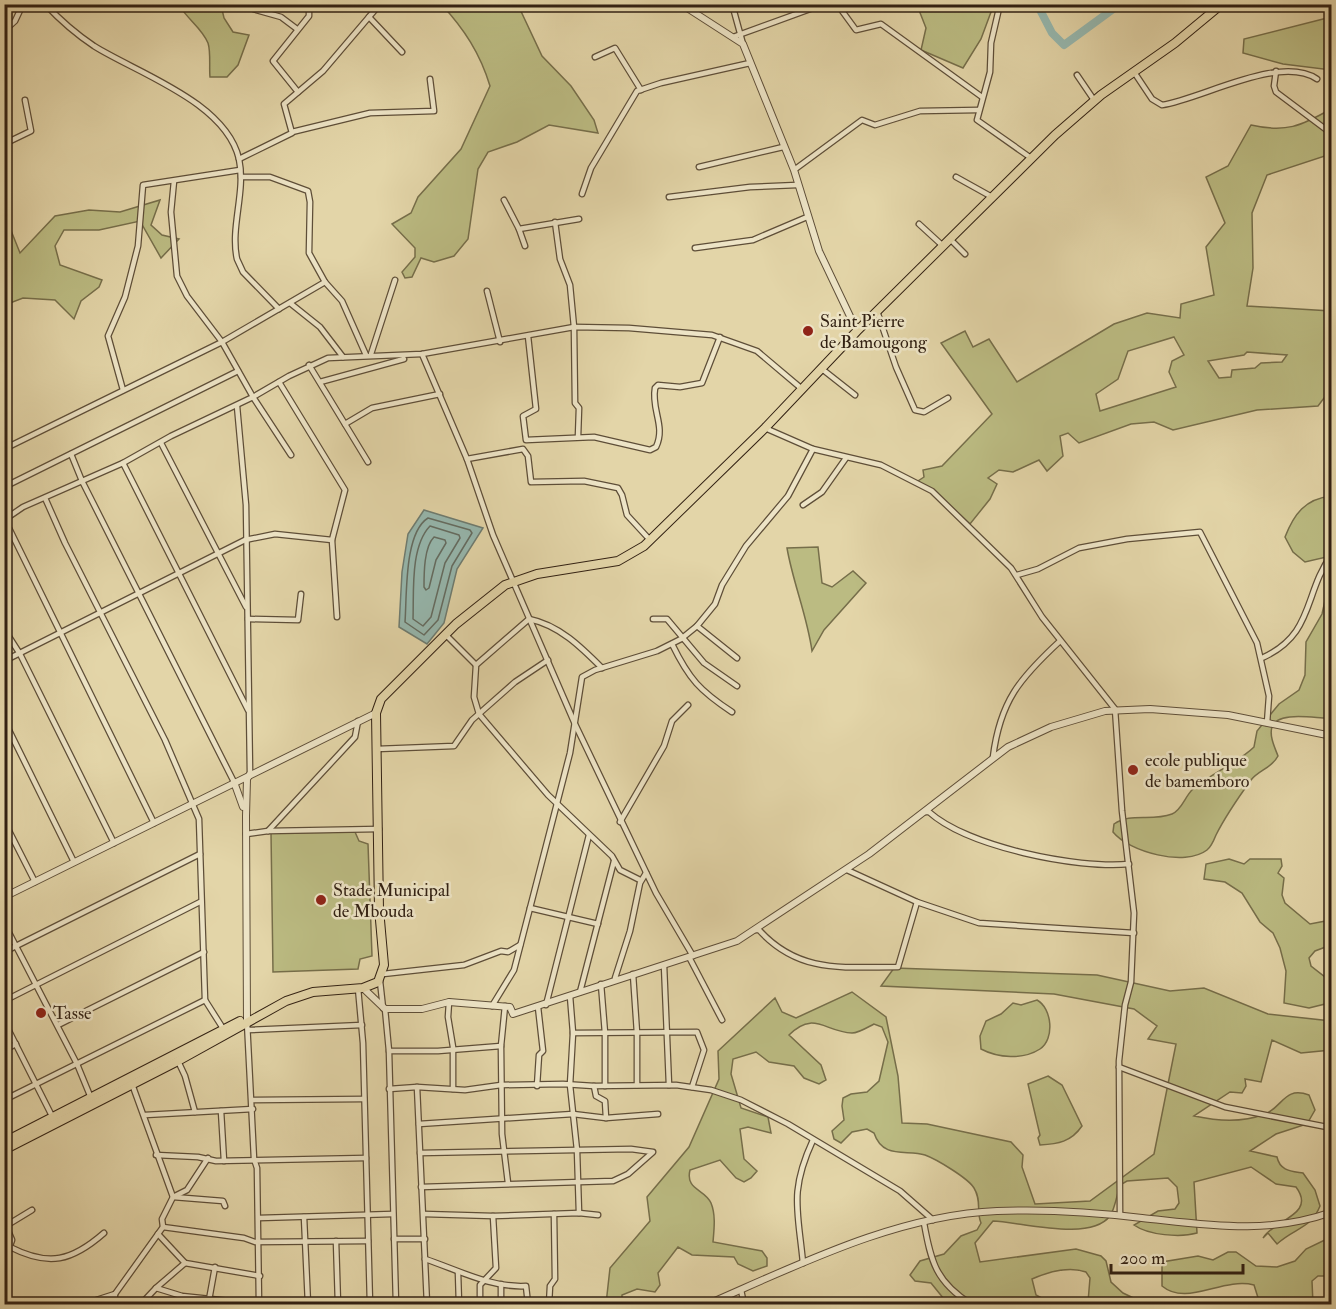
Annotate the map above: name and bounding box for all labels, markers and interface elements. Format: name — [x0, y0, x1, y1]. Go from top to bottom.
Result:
place label: Saint Pierre de Bamougong — [820, 310, 928, 354]
marker: Saint Pierre de Bamougong — [801, 324, 815, 338]
place label: ecole publique de bamemboro — [1145, 749, 1250, 793]
marker: ecole publique de bamemboro — [1126, 763, 1140, 777]
place label: Stade Municipal de Mbouda — [333, 879, 450, 923]
marker: Stade Municipal de Mbouda — [314, 893, 328, 907]
place label: Tasse — [53, 1002, 92, 1025]
marker: Tasse — [34, 1006, 48, 1020]
scale bar — [1111, 1237, 1243, 1275]
text: 200 m — [1120, 1247, 1165, 1270]

